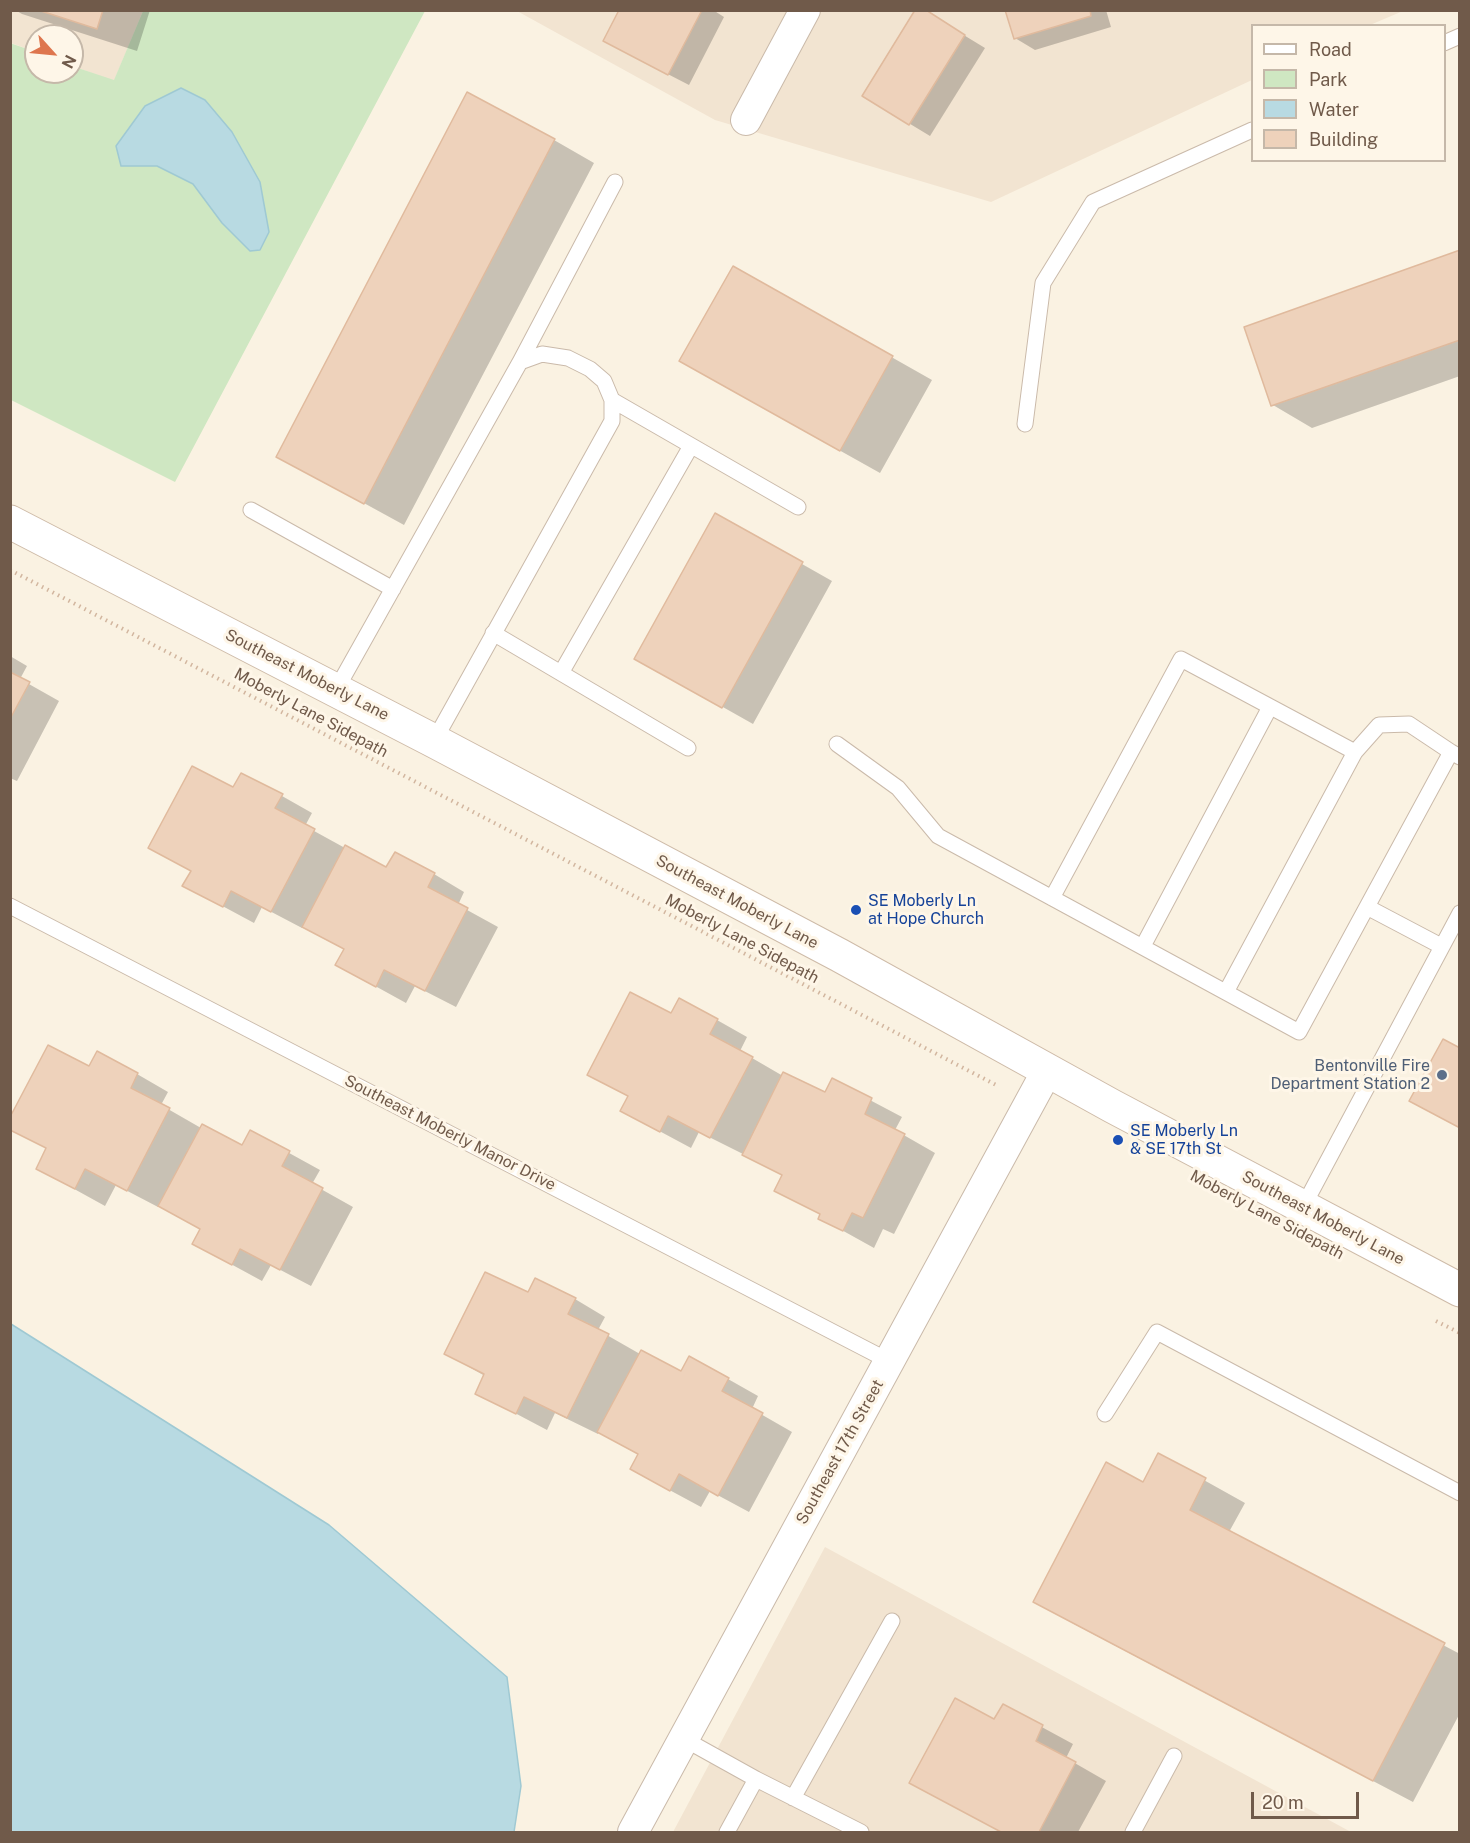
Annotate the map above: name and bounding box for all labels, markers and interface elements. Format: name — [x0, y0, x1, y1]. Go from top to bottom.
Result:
north arrow — [24, 24, 84, 84]
legend — [1251, 24, 1446, 162]
text: Road — [1309, 39, 1352, 60]
text: N — [57, 52, 80, 71]
text: Park — [1309, 69, 1347, 90]
text: Water — [1309, 99, 1359, 120]
text: Building — [1309, 129, 1378, 150]
street label: Southeast Moberly Lane — [222, 625, 392, 725]
street label: Moberly Lane Sidepath — [231, 664, 391, 762]
street label: Southeast Moberly Lane — [652, 851, 822, 953]
street label: Moberly Lane Sidepath — [662, 890, 822, 988]
place label: SE Moberly Ln at Hope Church — [868, 891, 984, 929]
marker: SE Moberly Ln at Hope Church — [849, 903, 863, 917]
place label: Bentonville Fire Department Station 2 — [1270, 1056, 1430, 1094]
marker: Bentonville Fire Department Station 2 — [1435, 1068, 1449, 1082]
street label: Southeast Moberly Manor Drive — [341, 1071, 559, 1195]
place label: SE Moberly Ln & SE 17th St — [1130, 1121, 1238, 1159]
marker: SE Moberly Ln & SE 17th St — [1111, 1133, 1125, 1147]
street label: Moberly Lane Sidepath — [1187, 1166, 1347, 1264]
street label: Southeast Moberly Lane — [1238, 1167, 1408, 1269]
street label: Southeast 17th Street — [792, 1376, 888, 1528]
scale bar — [1254, 1780, 1362, 1818]
text: 20 m — [1262, 1792, 1304, 1813]

